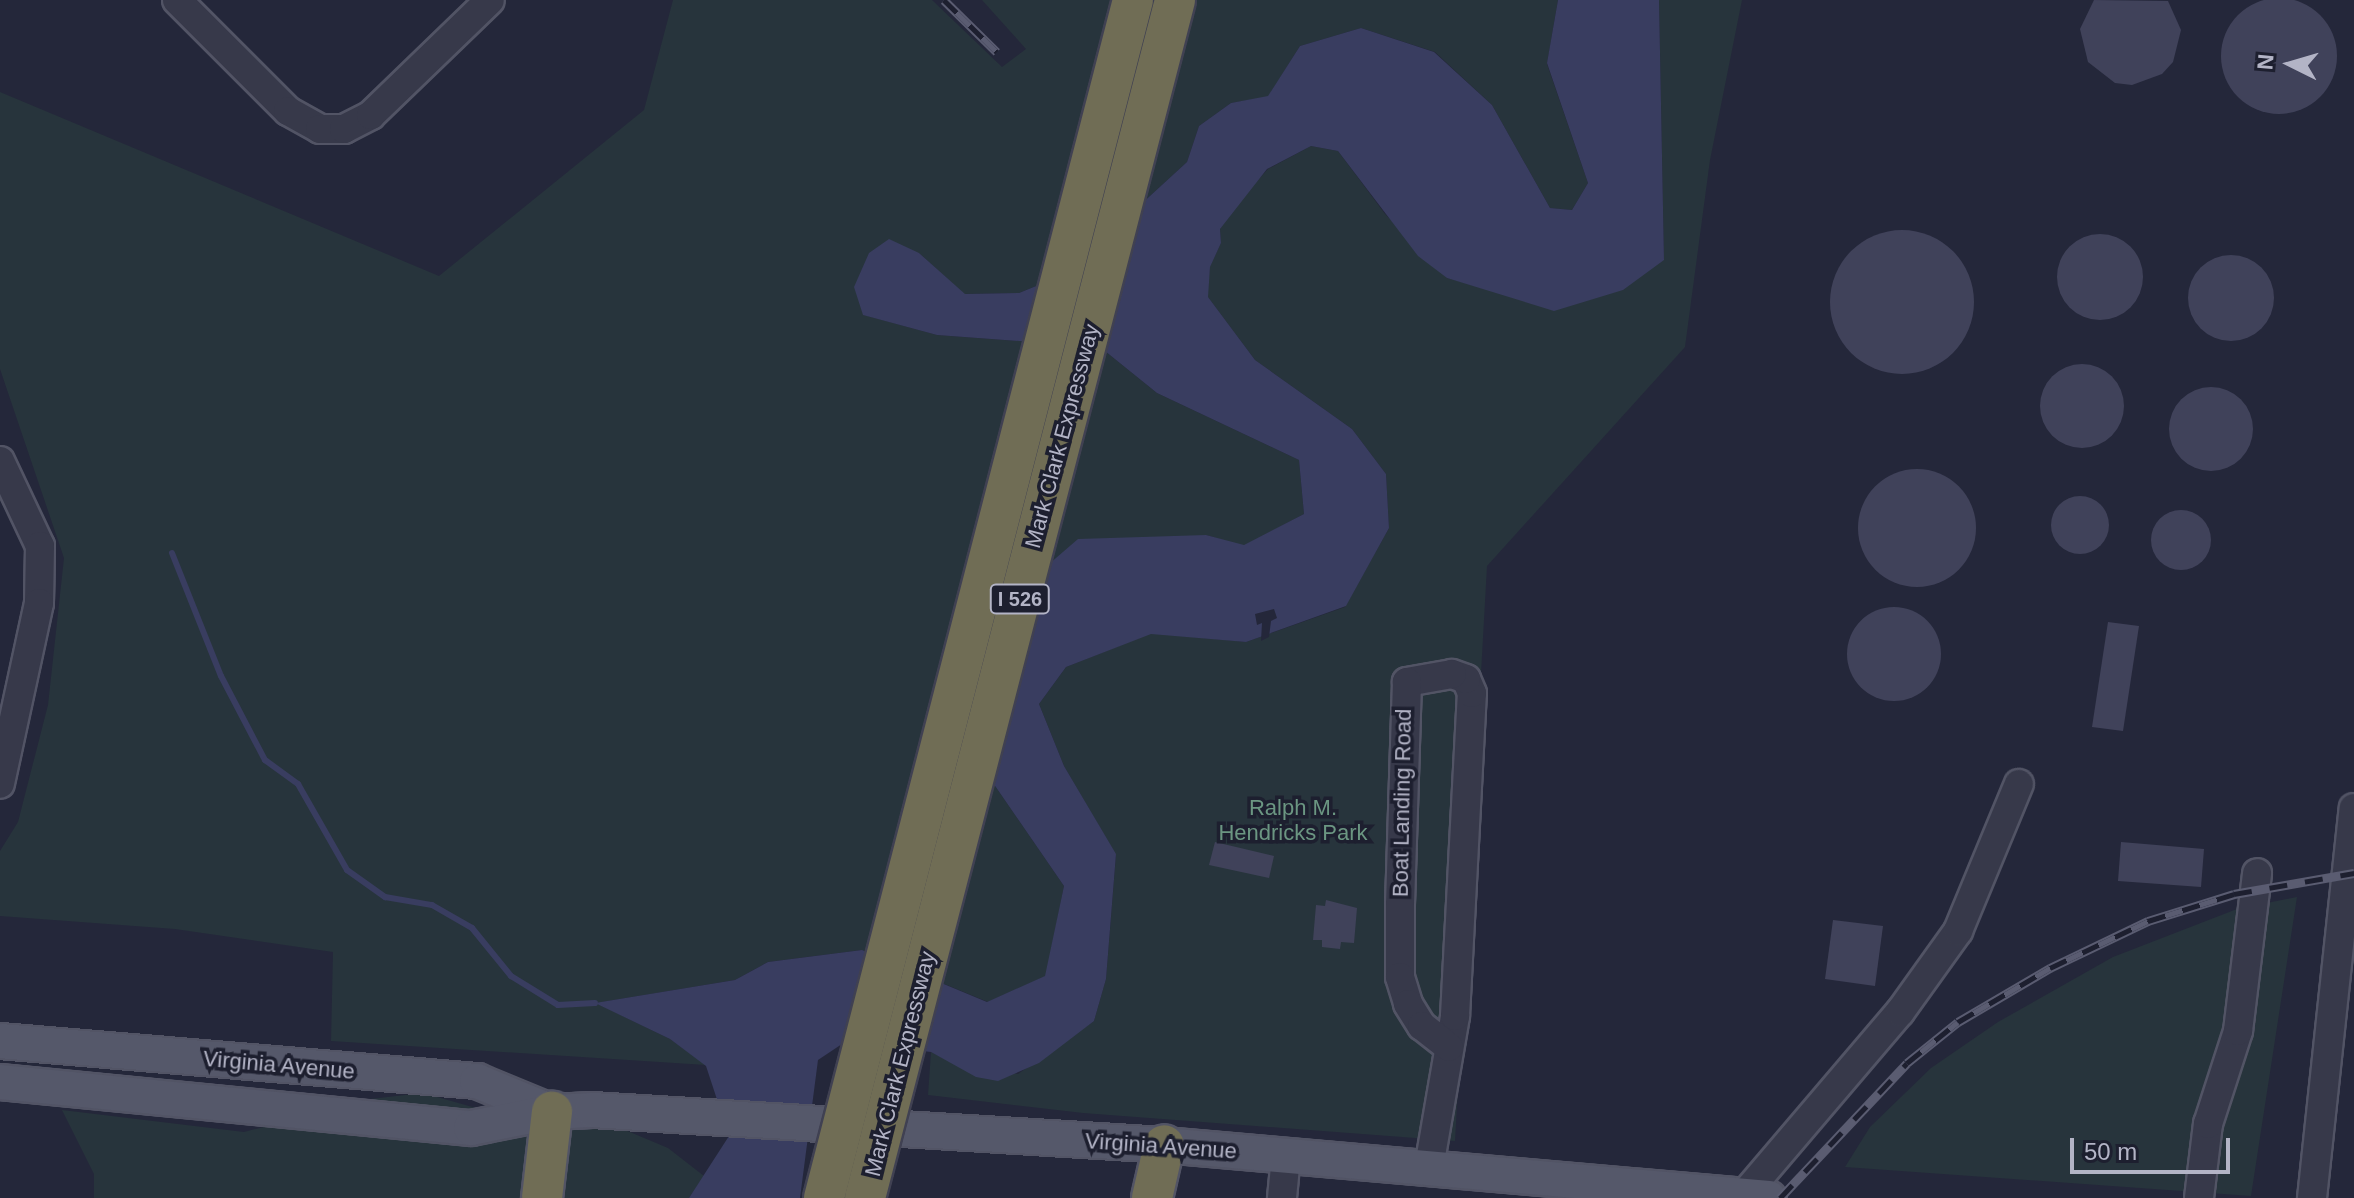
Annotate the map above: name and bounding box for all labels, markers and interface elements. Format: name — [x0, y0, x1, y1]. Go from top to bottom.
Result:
north arrow — [2250, 24, 2330, 104]
text: N — [2252, 53, 2279, 71]
street label: Mark Clark Expressway — [1019, 321, 1105, 551]
road number: I 526 — [988, 583, 1052, 615]
street label: Boat Landing Road — [1387, 709, 1417, 897]
park label: Ralph M. Hendricks Park — [1218, 794, 1368, 846]
street label: Mark Clark Expressway — [859, 949, 941, 1179]
street label: Virginia Avenue — [201, 1045, 357, 1085]
scale bar — [2074, 1122, 2234, 1172]
street label: Virginia Avenue — [1084, 1127, 1238, 1165]
text: 50 m — [2084, 1138, 2137, 1165]

